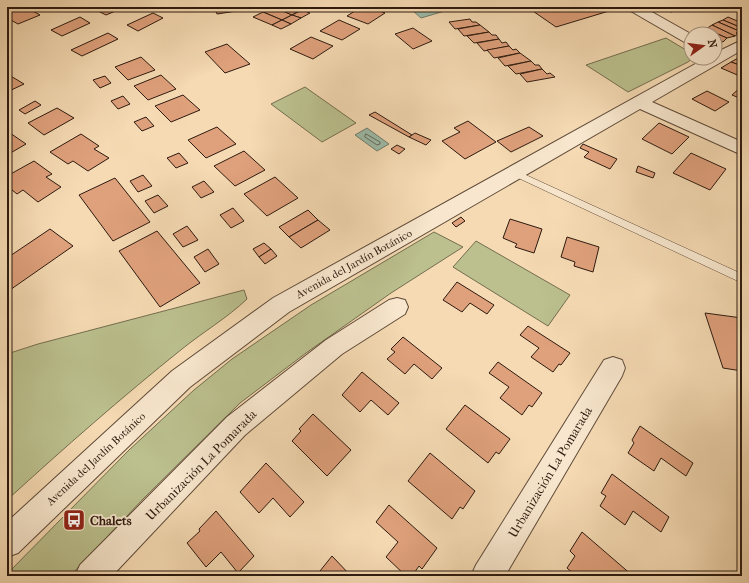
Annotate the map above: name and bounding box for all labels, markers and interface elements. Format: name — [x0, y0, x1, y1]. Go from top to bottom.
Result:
north arrow — [683, 26, 723, 66]
text: N — [705, 38, 720, 50]
street label: Avenida del Jardín Botánico — [293, 226, 415, 302]
street label: Urbanización La Pomarada — [505, 403, 596, 540]
street label: Urbanización La Pomarada — [143, 406, 260, 523]
street label: Avenida del Jardín Botánico — [43, 409, 148, 509]
bus stop icon: Chalets — [61, 507, 87, 533]
place label: Chalets — [90, 513, 132, 528]

